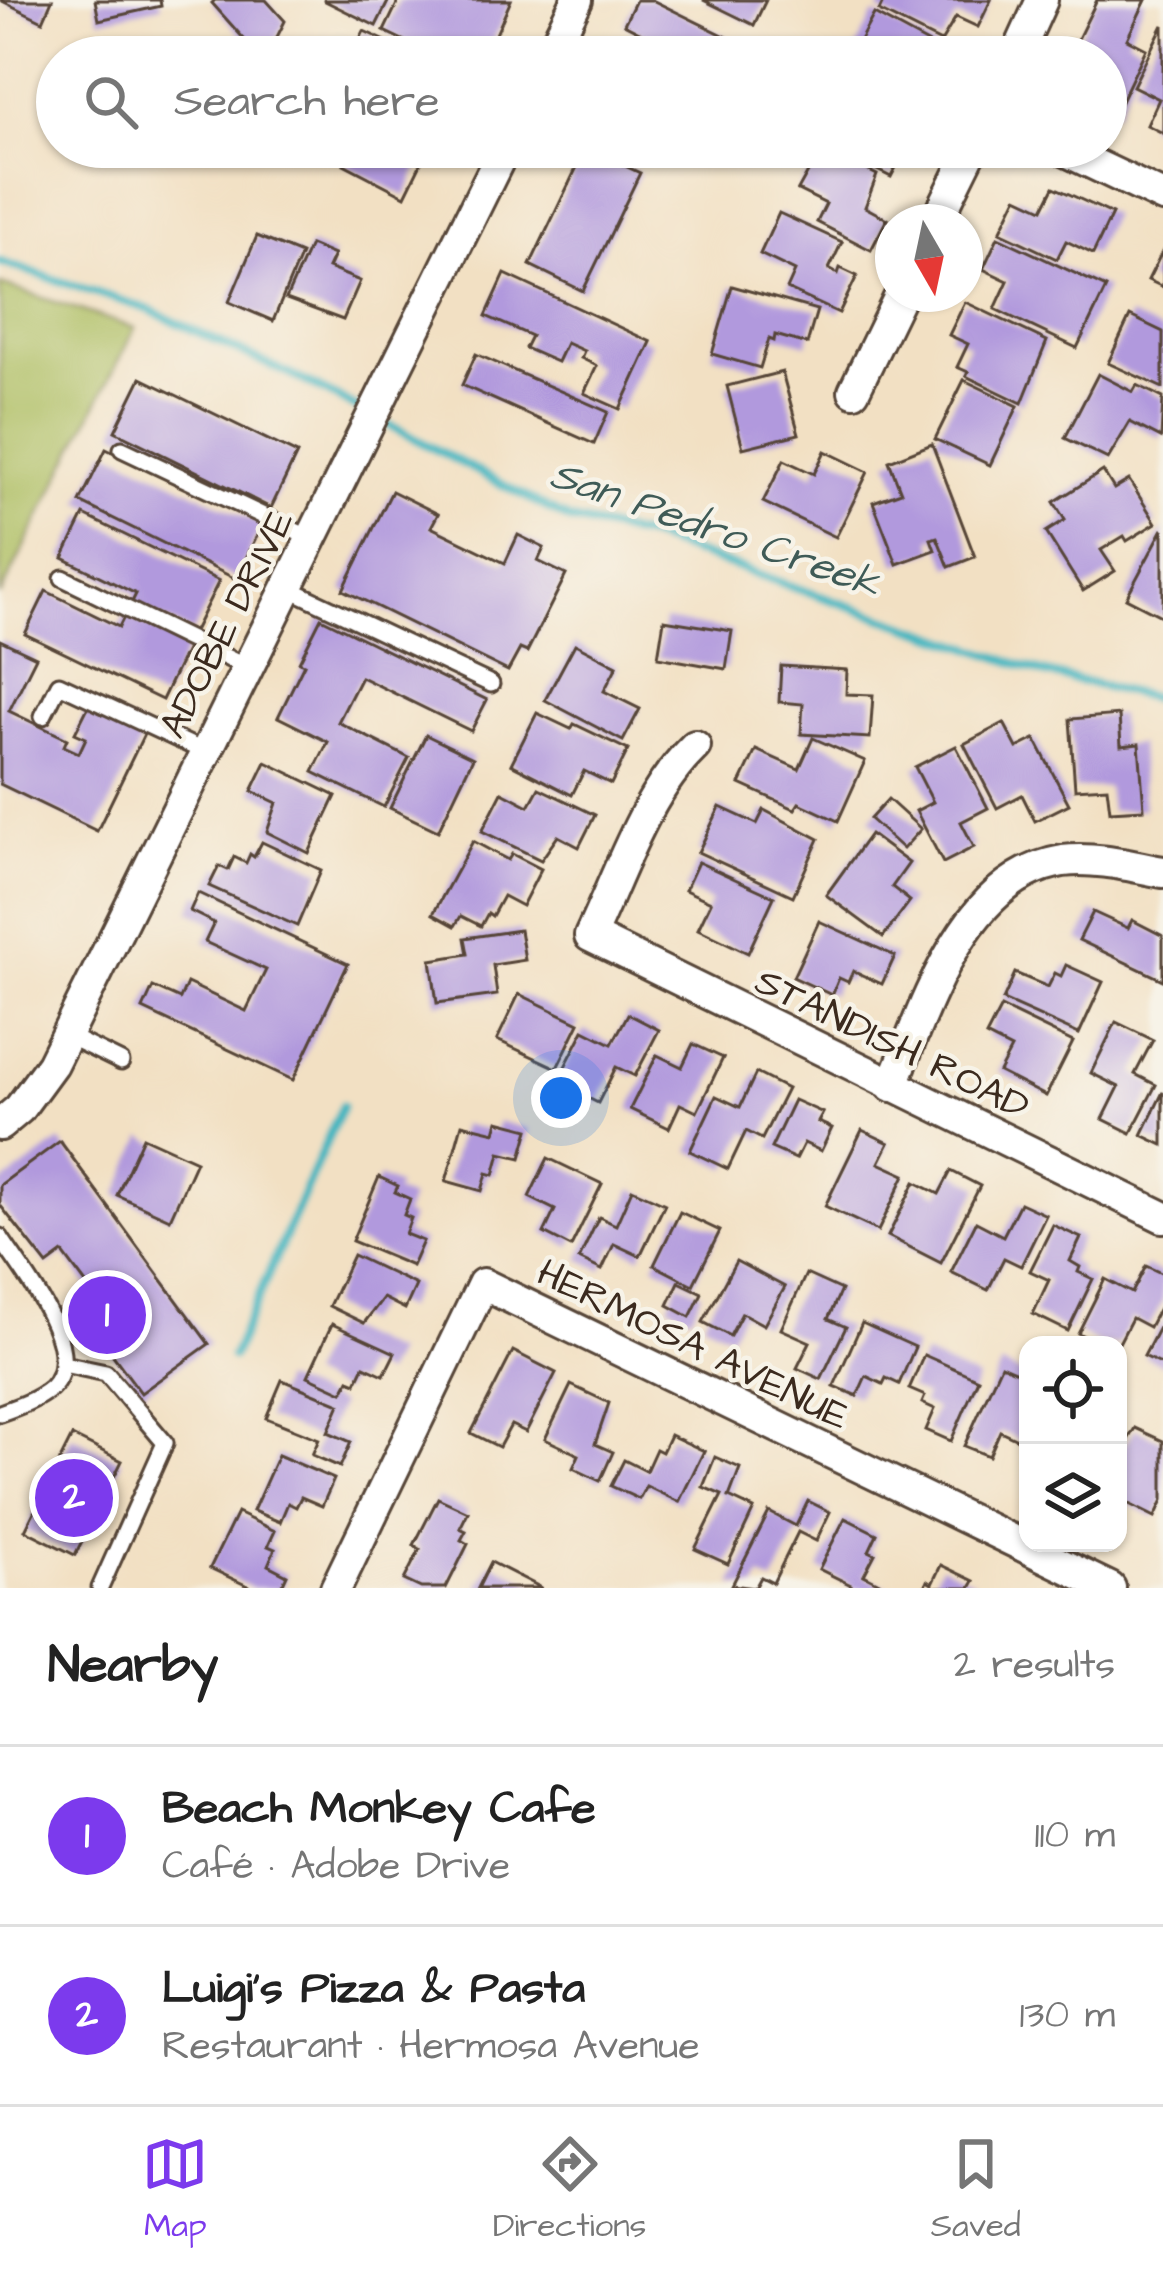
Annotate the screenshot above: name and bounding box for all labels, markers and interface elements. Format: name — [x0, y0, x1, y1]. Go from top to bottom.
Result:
search box — [36, 36, 1127, 168]
icon: search — [78, 69, 144, 135]
text: Search here — [174, 71, 440, 133]
north arrow — [875, 204, 983, 312]
water label: San Pedro Creek — [542, 446, 889, 614]
street label: ADOBE DRIVE — [147, 501, 308, 748]
street label: STANDISH ROAD — [746, 955, 1038, 1134]
your location — [531, 1068, 591, 1128]
street label: HERMOSA AVENUE — [528, 1247, 858, 1445]
pin: 1 — [68, 1270, 146, 1360]
map controls — [1019, 1336, 1127, 1552]
button: locate — [1019, 1336, 1127, 1444]
button: layers — [1019, 1444, 1127, 1552]
pin: 2 — [35, 1453, 113, 1543]
text: Nearby — [48, 1631, 218, 1702]
text: 2 results — [954, 1639, 1115, 1693]
text: Beach Monkey Cafe — [162, 1778, 596, 1840]
text: 1 — [85, 1809, 90, 1863]
text: 110 m — [1034, 1809, 1115, 1863]
text: Café · Adobe Drive — [162, 1840, 510, 1894]
text: Luigi's Pizza & Pasta — [162, 1958, 585, 2020]
text: 2 — [76, 1989, 98, 2043]
text: 130 m — [1020, 1989, 1115, 2043]
text: Restaurant · Hermosa Avenue — [162, 2020, 700, 2074]
tab: Map — [142, 2131, 208, 2249]
tab: Directions — [493, 2131, 646, 2249]
tab: Saved — [931, 2131, 1021, 2249]

